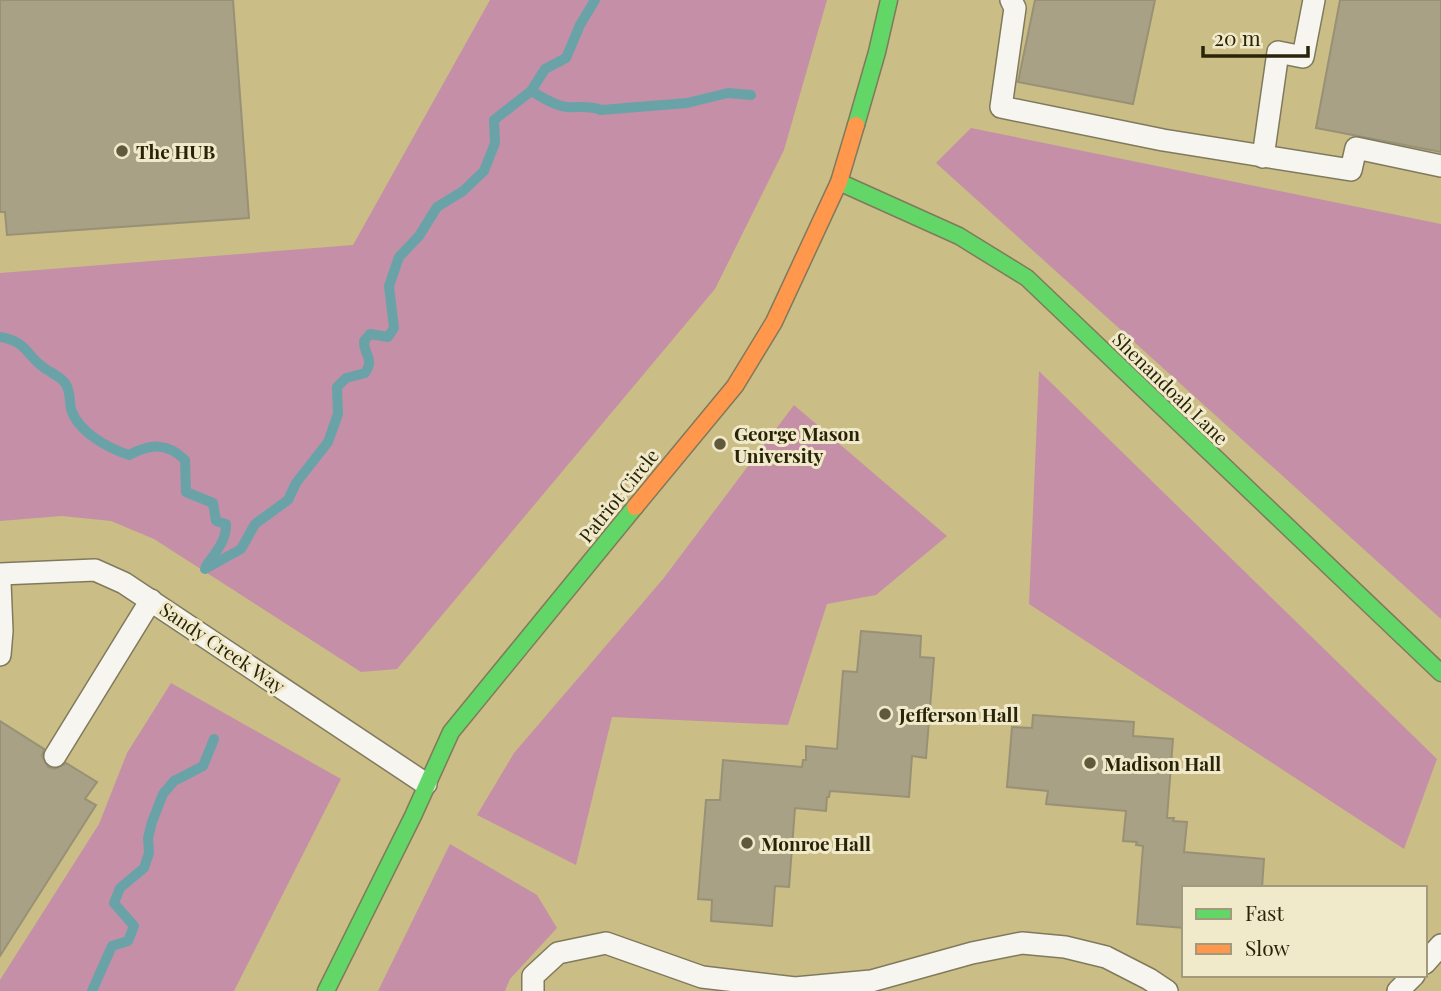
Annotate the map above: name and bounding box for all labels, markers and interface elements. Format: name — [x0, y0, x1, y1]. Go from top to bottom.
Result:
scale bar — [1203, 14, 1308, 58]
text: 20 m — [1214, 23, 1261, 51]
place label: The HUB — [136, 138, 215, 164]
marker: The HUB — [114, 143, 130, 159]
street label: Shenandoah Lane — [1107, 326, 1235, 450]
place label: George Mason University — [734, 420, 860, 468]
marker: George Mason University — [712, 436, 728, 452]
street label: Patriot Circle — [572, 443, 664, 547]
street label: Sandy Creek Way — [155, 595, 291, 699]
place label: Jefferson Hall — [898, 701, 1019, 727]
marker: Jefferson Hall — [877, 706, 893, 722]
place label: Madison Hall — [1104, 750, 1221, 776]
marker: Madison Hall — [1082, 755, 1098, 771]
place label: Monroe Hall — [761, 830, 871, 856]
marker: Monroe Hall — [739, 835, 755, 851]
legend — [1182, 886, 1427, 977]
text: Fast — [1245, 898, 1284, 926]
text: Slow — [1245, 933, 1290, 961]

